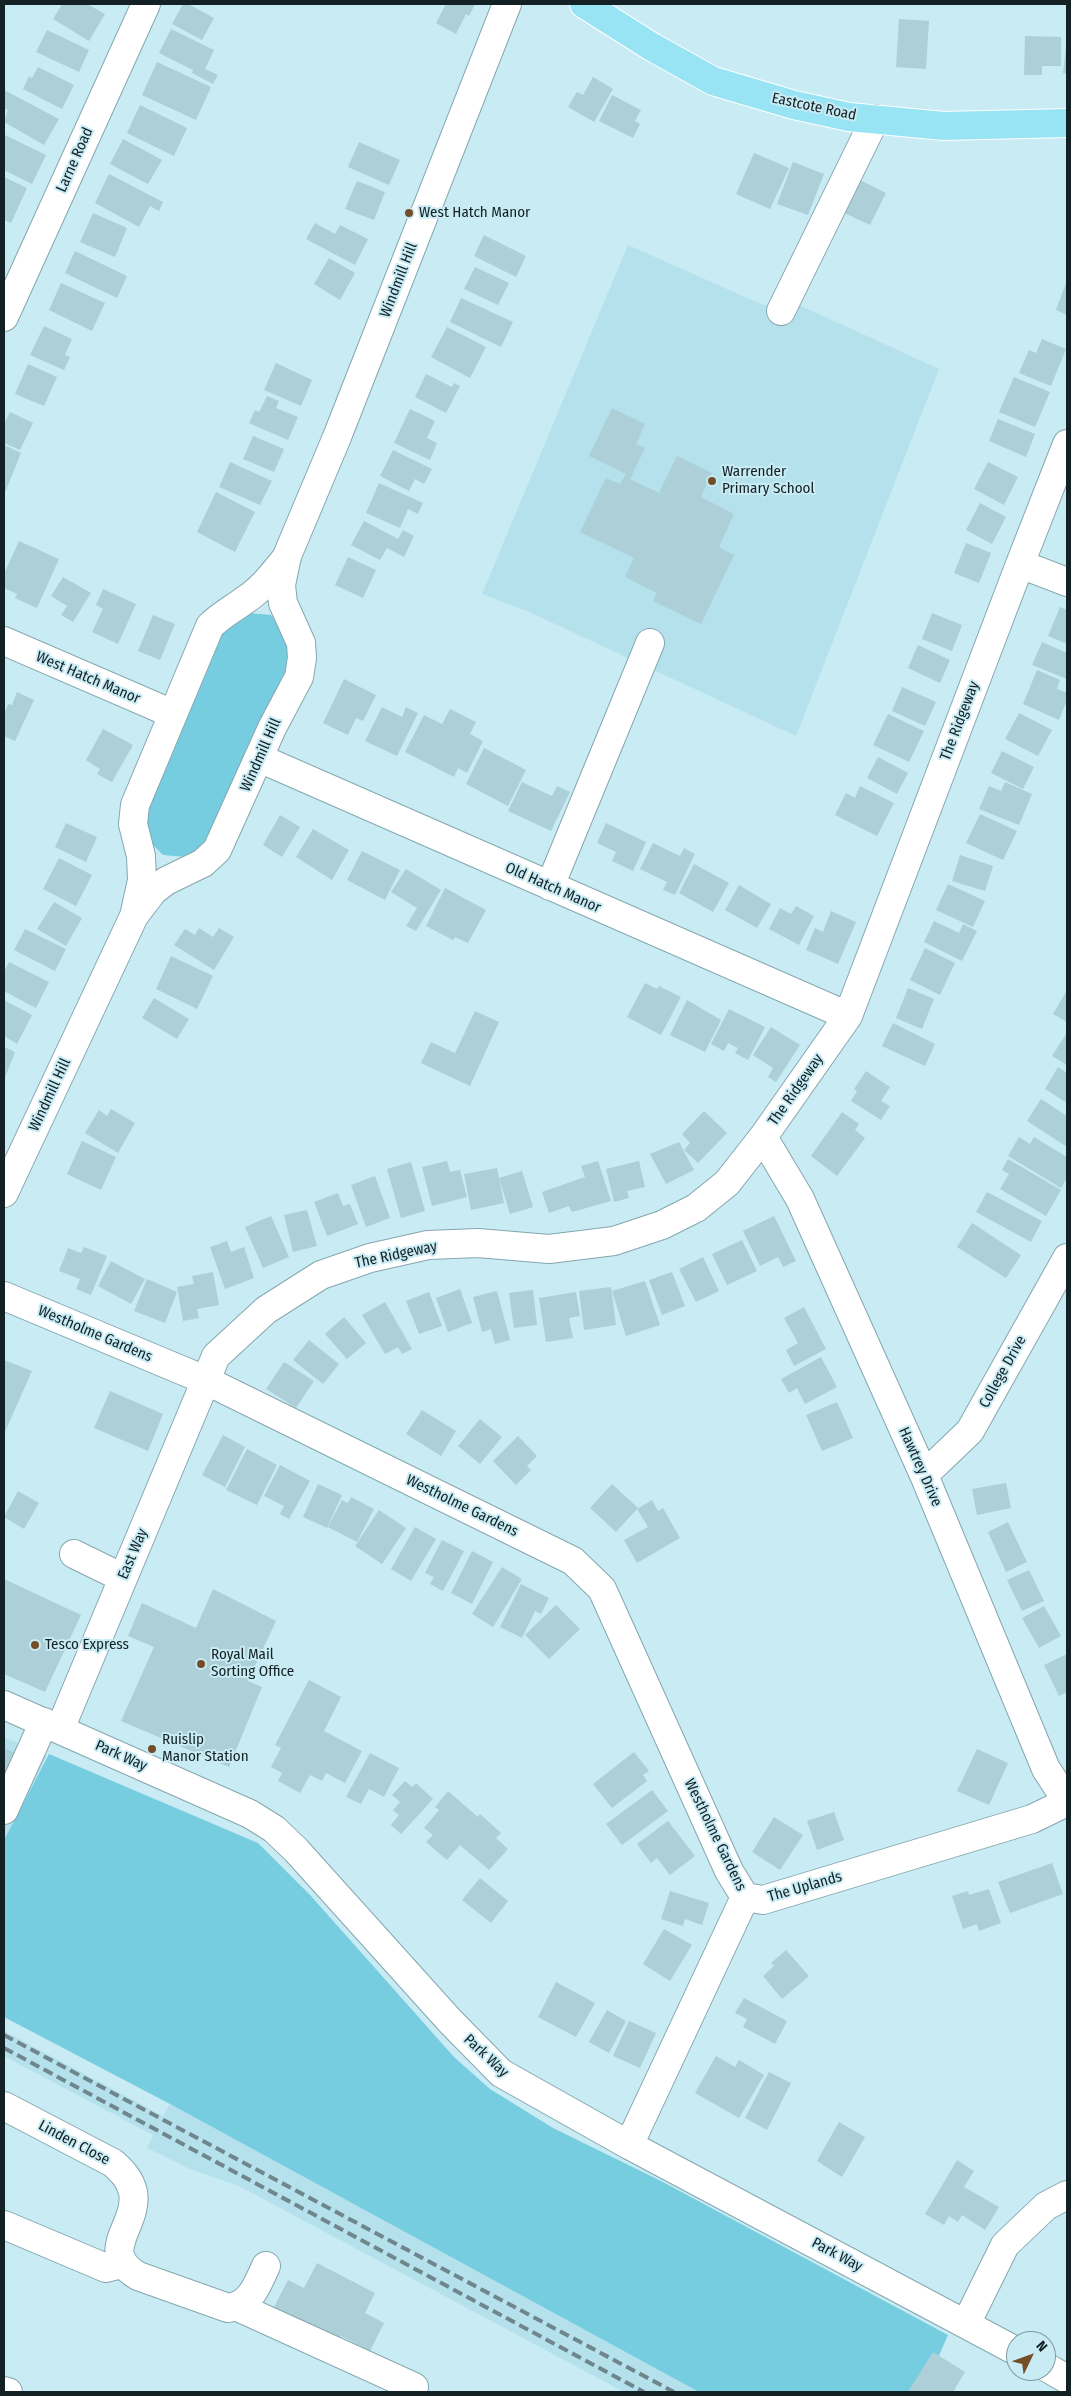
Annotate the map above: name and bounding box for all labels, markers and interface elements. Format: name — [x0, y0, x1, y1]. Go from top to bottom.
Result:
street label: Eastcote Road — [770, 89, 858, 125]
street label: Larne Road — [53, 125, 97, 195]
place label: West Hatch Manor — [419, 204, 530, 222]
marker: West Hatch Manor — [403, 207, 415, 219]
street label: Windmill Hill — [377, 240, 421, 320]
place label: Warrender Primary School — [722, 463, 814, 498]
marker: Warrender Primary School — [706, 475, 718, 487]
street label: West Hatch Manor — [33, 648, 143, 708]
street label: The Ridgeway — [937, 679, 983, 763]
street label: Windmill Hill — [237, 715, 285, 795]
street label: Old Hatch Manor — [502, 859, 604, 917]
street label: The Ridgeway — [765, 1051, 827, 1129]
street label: Windmill Hill — [25, 1056, 75, 1134]
street label: The Ridgeway — [353, 1238, 439, 1272]
street label: Westholme Gardens — [35, 1302, 155, 1366]
street label: College Drive — [976, 1333, 1030, 1411]
street label: Hawtrey Drive — [894, 1424, 946, 1510]
street label: Westholme Gardens — [403, 1471, 521, 1541]
street label: East Way — [114, 1526, 152, 1582]
place label: Tesco Express — [45, 1636, 129, 1654]
marker: Tesco Express — [29, 1639, 41, 1651]
place label: Royal Mail Sorting Office — [211, 1646, 294, 1681]
marker: Royal Mail Sorting Office — [195, 1658, 207, 1670]
place label: Ruislip Manor Station — [162, 1731, 249, 1766]
street label: Park Way — [92, 1737, 150, 1775]
marker: Ruislip Manor Station — [146, 1743, 158, 1755]
street label: Westholme Gardens — [680, 1776, 750, 1894]
street label: The Uplands — [766, 1868, 844, 1906]
street label: Park Way — [460, 2031, 512, 2081]
street label: Linden Close — [35, 2117, 113, 2169]
street label: Park Way — [809, 2234, 865, 2276]
north arrow — [1006, 2331, 1056, 2381]
text: N — [1033, 2337, 1051, 2355]

